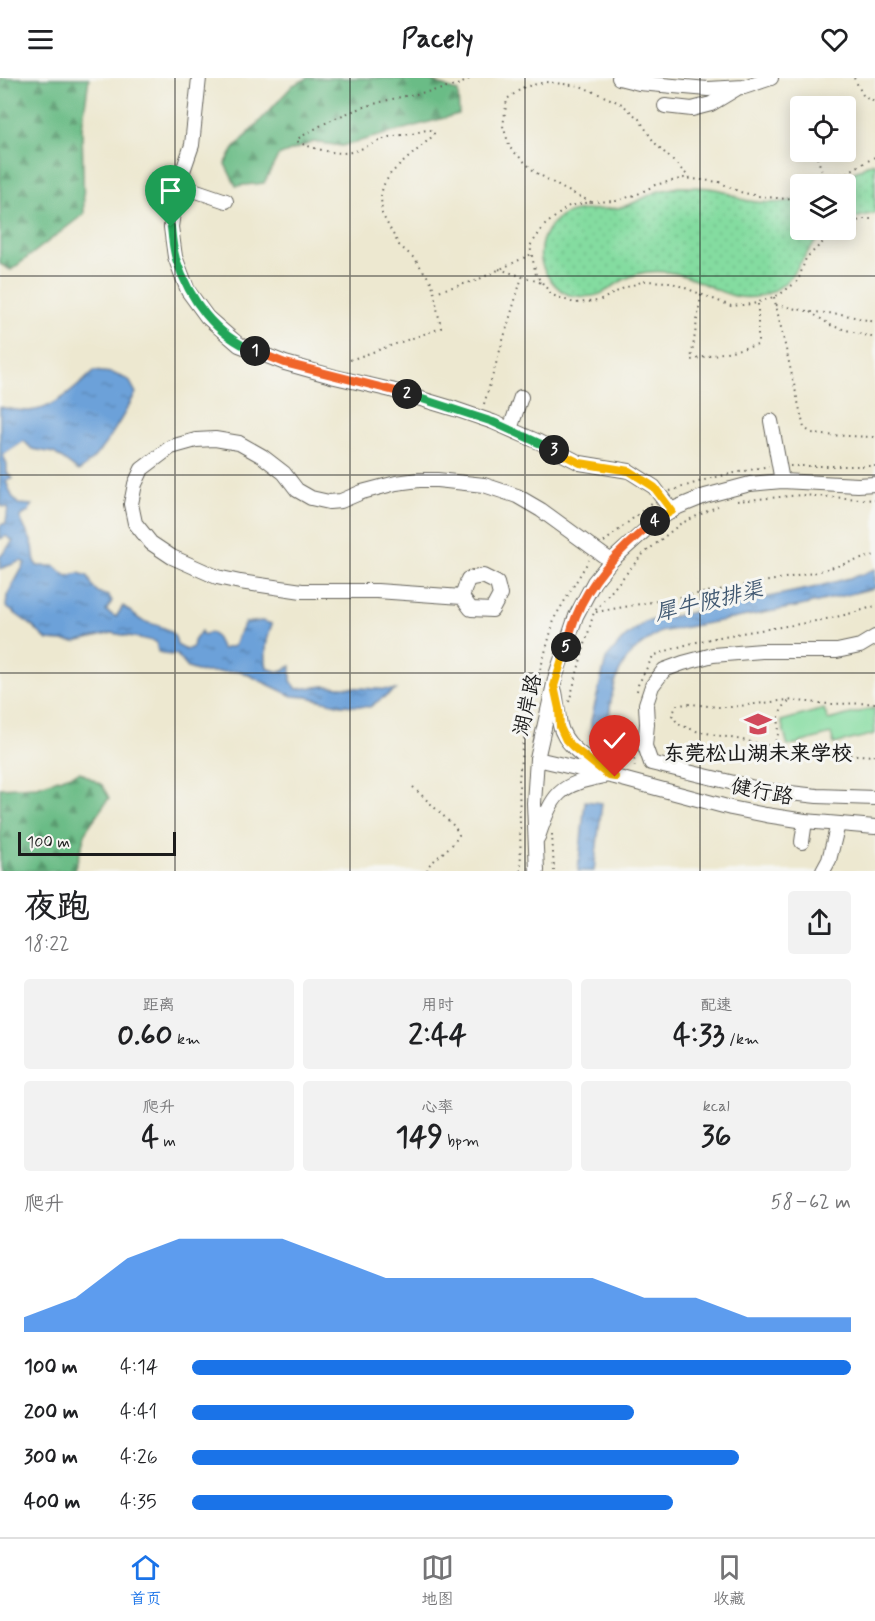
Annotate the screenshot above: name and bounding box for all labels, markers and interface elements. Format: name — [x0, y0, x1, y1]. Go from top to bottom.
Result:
text: Pacely — [402, 22, 473, 57]
icon: menu — [24, 23, 57, 56]
icon: heart — [818, 23, 851, 56]
map controls — [790, 96, 856, 240]
button: locate — [790, 96, 856, 162]
pin — [145, 165, 196, 227]
icon: arrive — [154, 174, 187, 207]
button: layers — [790, 174, 856, 240]
pin: 1 — [240, 336, 270, 366]
text: 1 — [251, 340, 259, 361]
pin: 2 — [392, 379, 422, 409]
text: 2 — [403, 383, 411, 404]
pin: 3 — [539, 435, 569, 465]
text: 3 — [550, 439, 558, 460]
pin: 4 — [640, 506, 670, 536]
text: 4 — [650, 510, 660, 531]
water label: 犀牛陂排渠 — [651, 576, 768, 628]
pin: 5 — [551, 632, 581, 662]
text: 5 — [561, 636, 571, 657]
street label: 湖岸路 — [507, 671, 549, 739]
school or university icon: 东莞松山湖未来学校 — [743, 709, 773, 739]
pin — [589, 715, 640, 777]
icon: check — [598, 724, 631, 757]
place label: 东莞松山湖未来学校 — [664, 740, 853, 768]
street label: 健行路 — [728, 772, 796, 812]
scale bar — [18, 829, 176, 857]
text: 100 m — [27, 832, 70, 853]
text: 夜跑 — [24, 886, 90, 930]
button: share — [788, 891, 851, 954]
text: 18:22 — [24, 931, 70, 958]
text: 距离 — [143, 995, 175, 1016]
text: 用时 — [421, 995, 454, 1016]
text: 配速 — [700, 995, 732, 1016]
text: 0.60 — [117, 1016, 173, 1055]
text: 2:44 — [408, 1016, 467, 1055]
text: 4:33 — [673, 1016, 725, 1055]
text: km — [173, 1029, 200, 1050]
text: /km — [725, 1029, 759, 1050]
text: kcal — [703, 1096, 730, 1117]
text: 爬升 — [143, 1097, 175, 1118]
text: 心率 — [421, 1097, 454, 1118]
text: 36 — [701, 1117, 731, 1156]
text: 4 — [142, 1118, 159, 1157]
text: 149 — [396, 1118, 443, 1157]
text: m — [159, 1131, 176, 1152]
text: bpm — [443, 1131, 479, 1152]
text: 58–62 m — [771, 1189, 851, 1216]
text: 爬升 — [24, 1191, 64, 1218]
text: 100 m — [24, 1354, 78, 1381]
text: 4:14 — [120, 1354, 158, 1381]
text: 200 m — [24, 1399, 79, 1426]
text: 4:41 — [120, 1399, 157, 1426]
text: 300 m — [24, 1444, 78, 1471]
text: 4:26 — [120, 1444, 158, 1471]
text: 400 m — [24, 1489, 80, 1516]
text: 4:35 — [120, 1489, 157, 1516]
tab: 首页 — [129, 1551, 162, 1610]
tab: 地图 — [421, 1551, 454, 1610]
tab: 收藏 — [713, 1551, 746, 1610]

